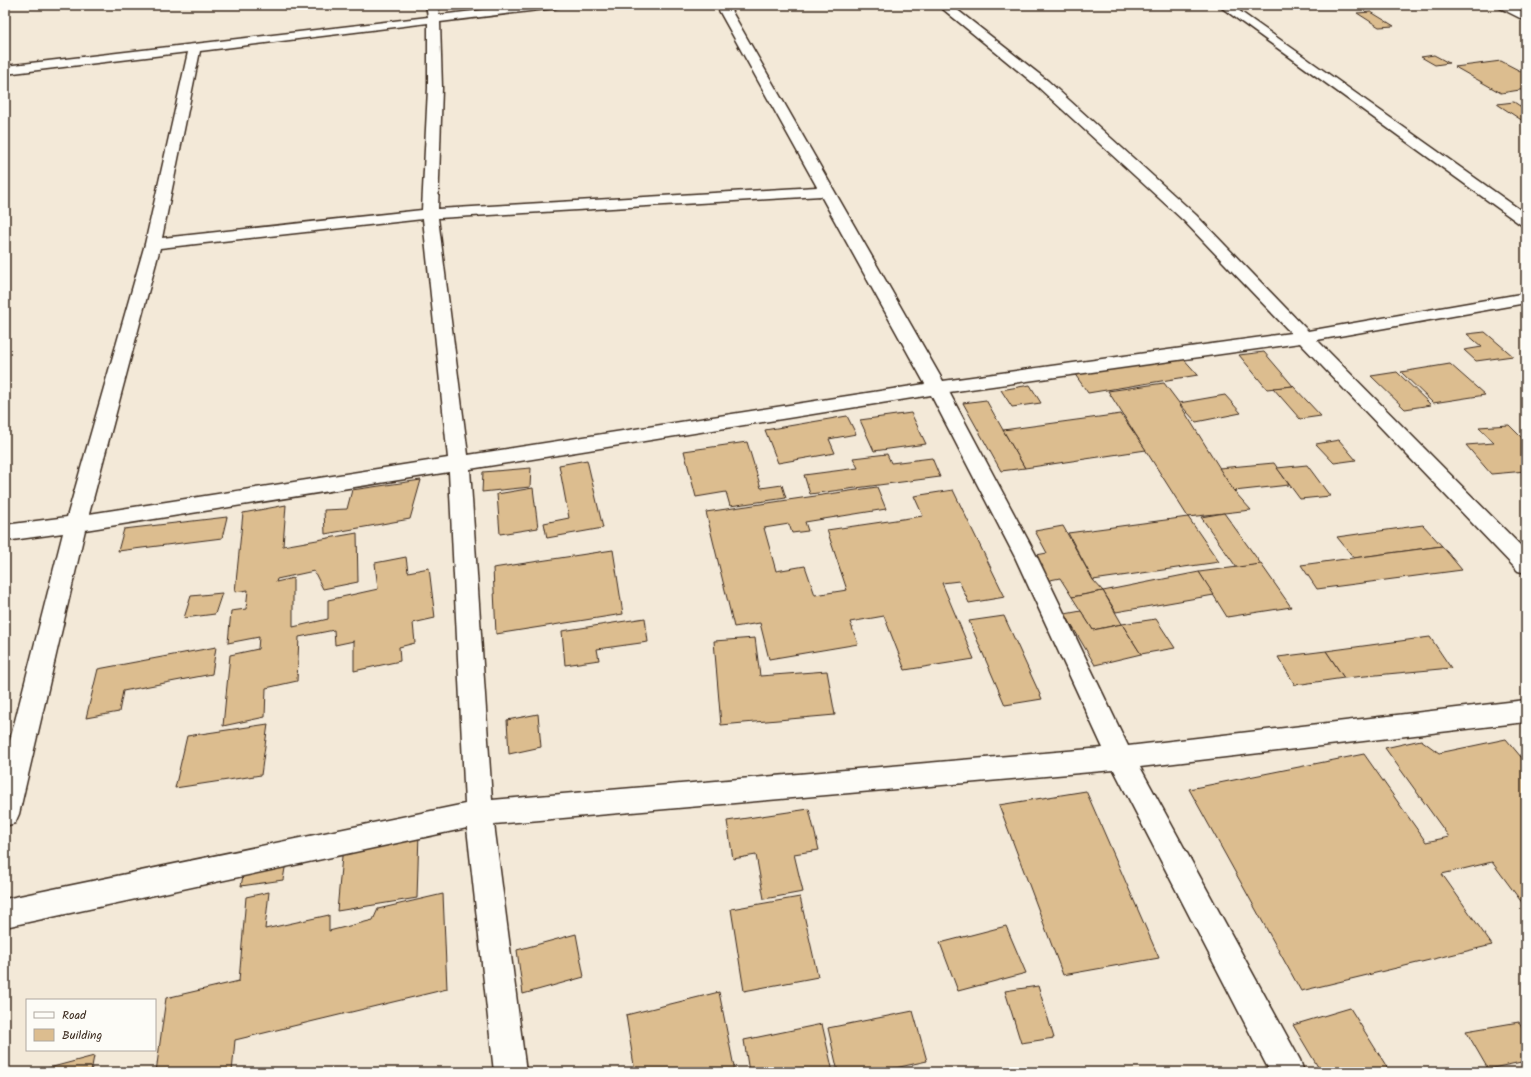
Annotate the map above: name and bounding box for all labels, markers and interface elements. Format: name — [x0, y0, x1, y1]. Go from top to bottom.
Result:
legend — [26, 999, 156, 1051]
text: Road — [62, 1006, 87, 1025]
text: Building — [62, 1026, 102, 1045]

